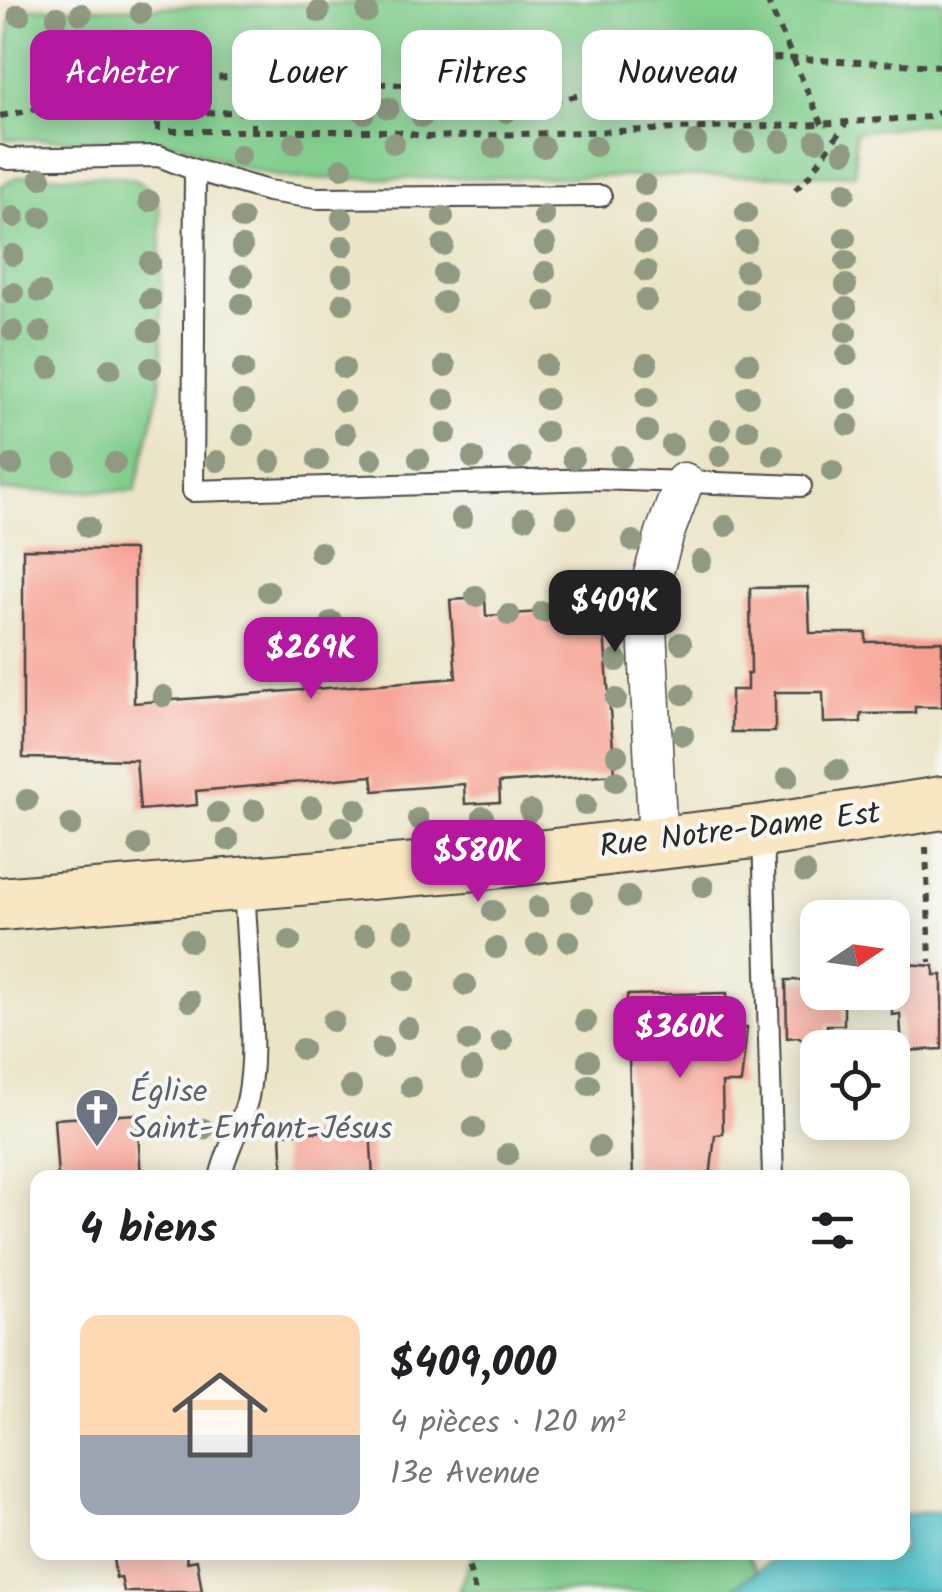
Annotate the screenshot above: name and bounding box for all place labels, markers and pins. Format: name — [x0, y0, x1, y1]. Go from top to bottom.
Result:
pin: $409K — [545, 570, 685, 655]
pin: $269K — [241, 617, 381, 702]
pin: $580K — [408, 820, 548, 905]
pin: $360K — [610, 996, 750, 1081]
place label: Église Saint-Enfant-Jésus — [130, 1067, 393, 1155]
church icon: Église Saint-Enfant-Jésus — [74, 1087, 120, 1148]

